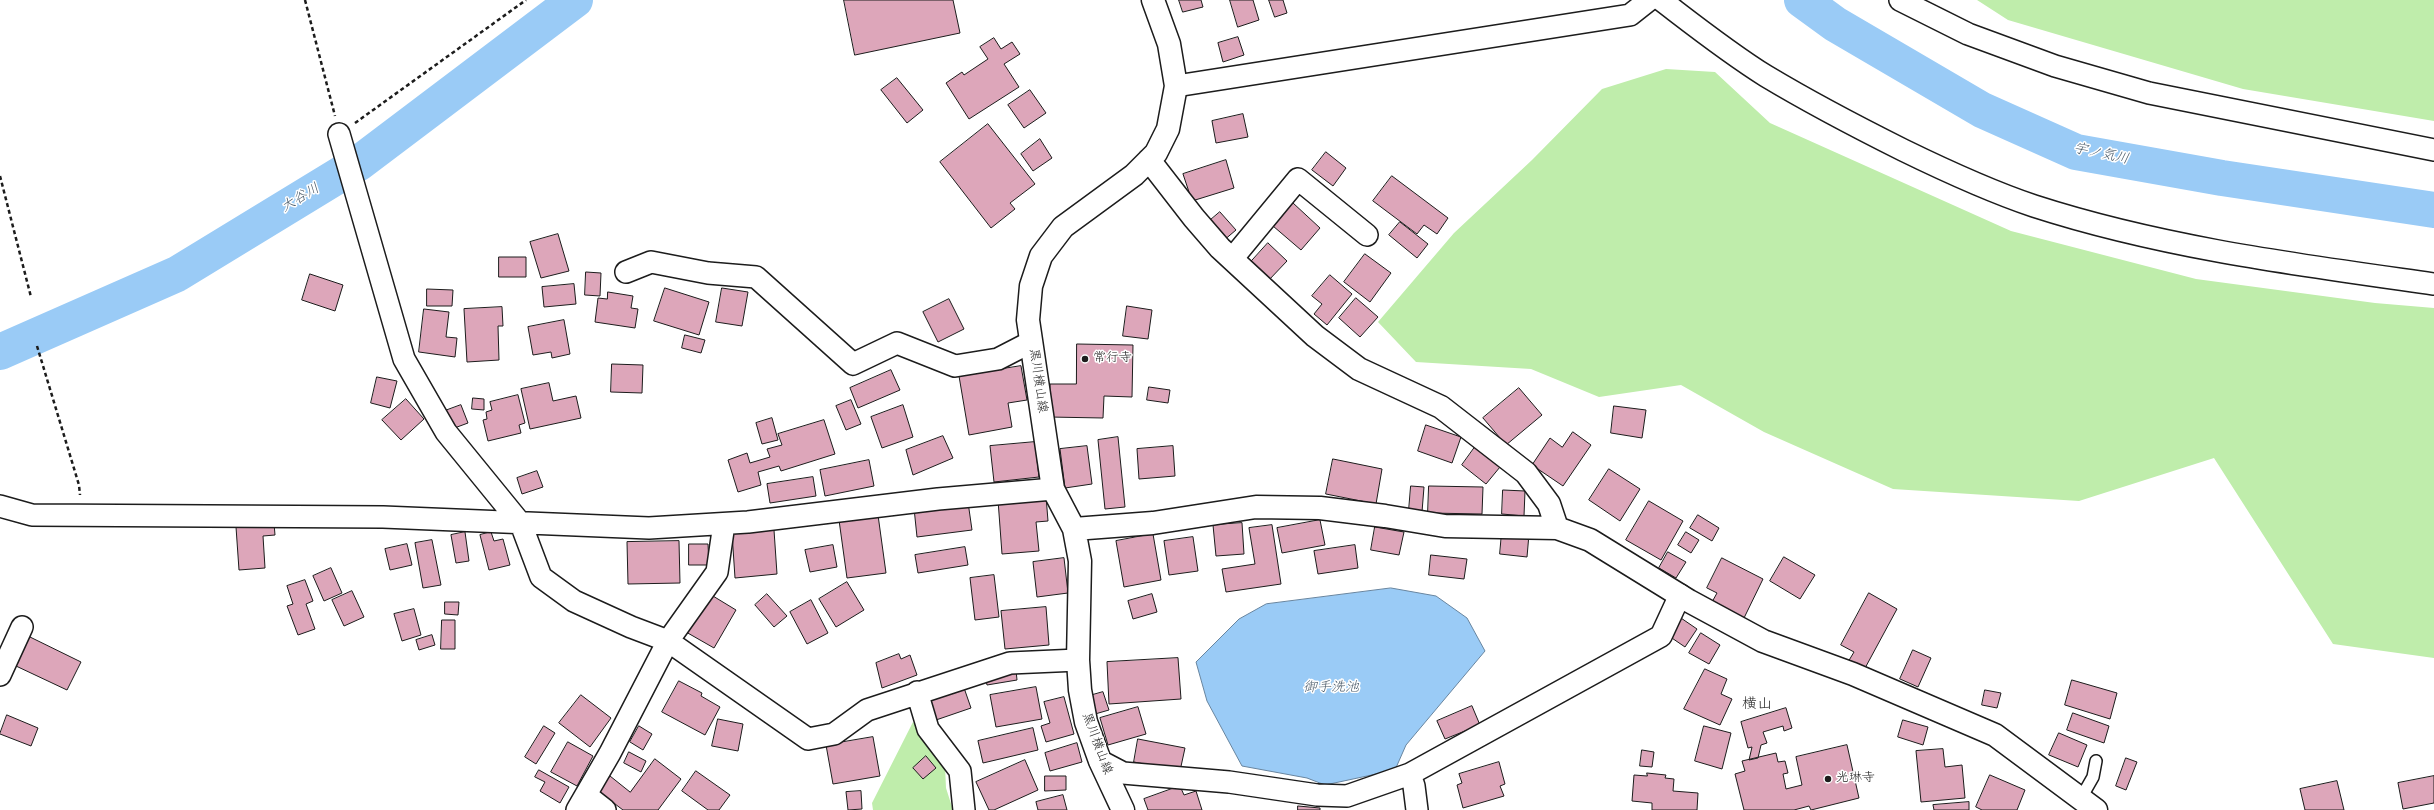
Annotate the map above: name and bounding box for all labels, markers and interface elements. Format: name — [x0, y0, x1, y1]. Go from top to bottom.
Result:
water label: 宇ノ気川 — [2072, 141, 2130, 169]
water label: 大谷川 — [279, 181, 323, 217]
street label: 黒川横山線 — [1025, 348, 1049, 414]
place label: 常行寺 — [1093, 351, 1132, 367]
marker: 常行寺 — [1080, 354, 1090, 364]
water label: 御手洗池 — [1303, 681, 1359, 697]
district label: 横山 — [1742, 696, 1772, 714]
street label: 黒川横山線 — [1078, 711, 1114, 777]
place label: 光琳寺 — [1836, 771, 1875, 787]
marker: 光琳寺 — [1823, 774, 1833, 784]

